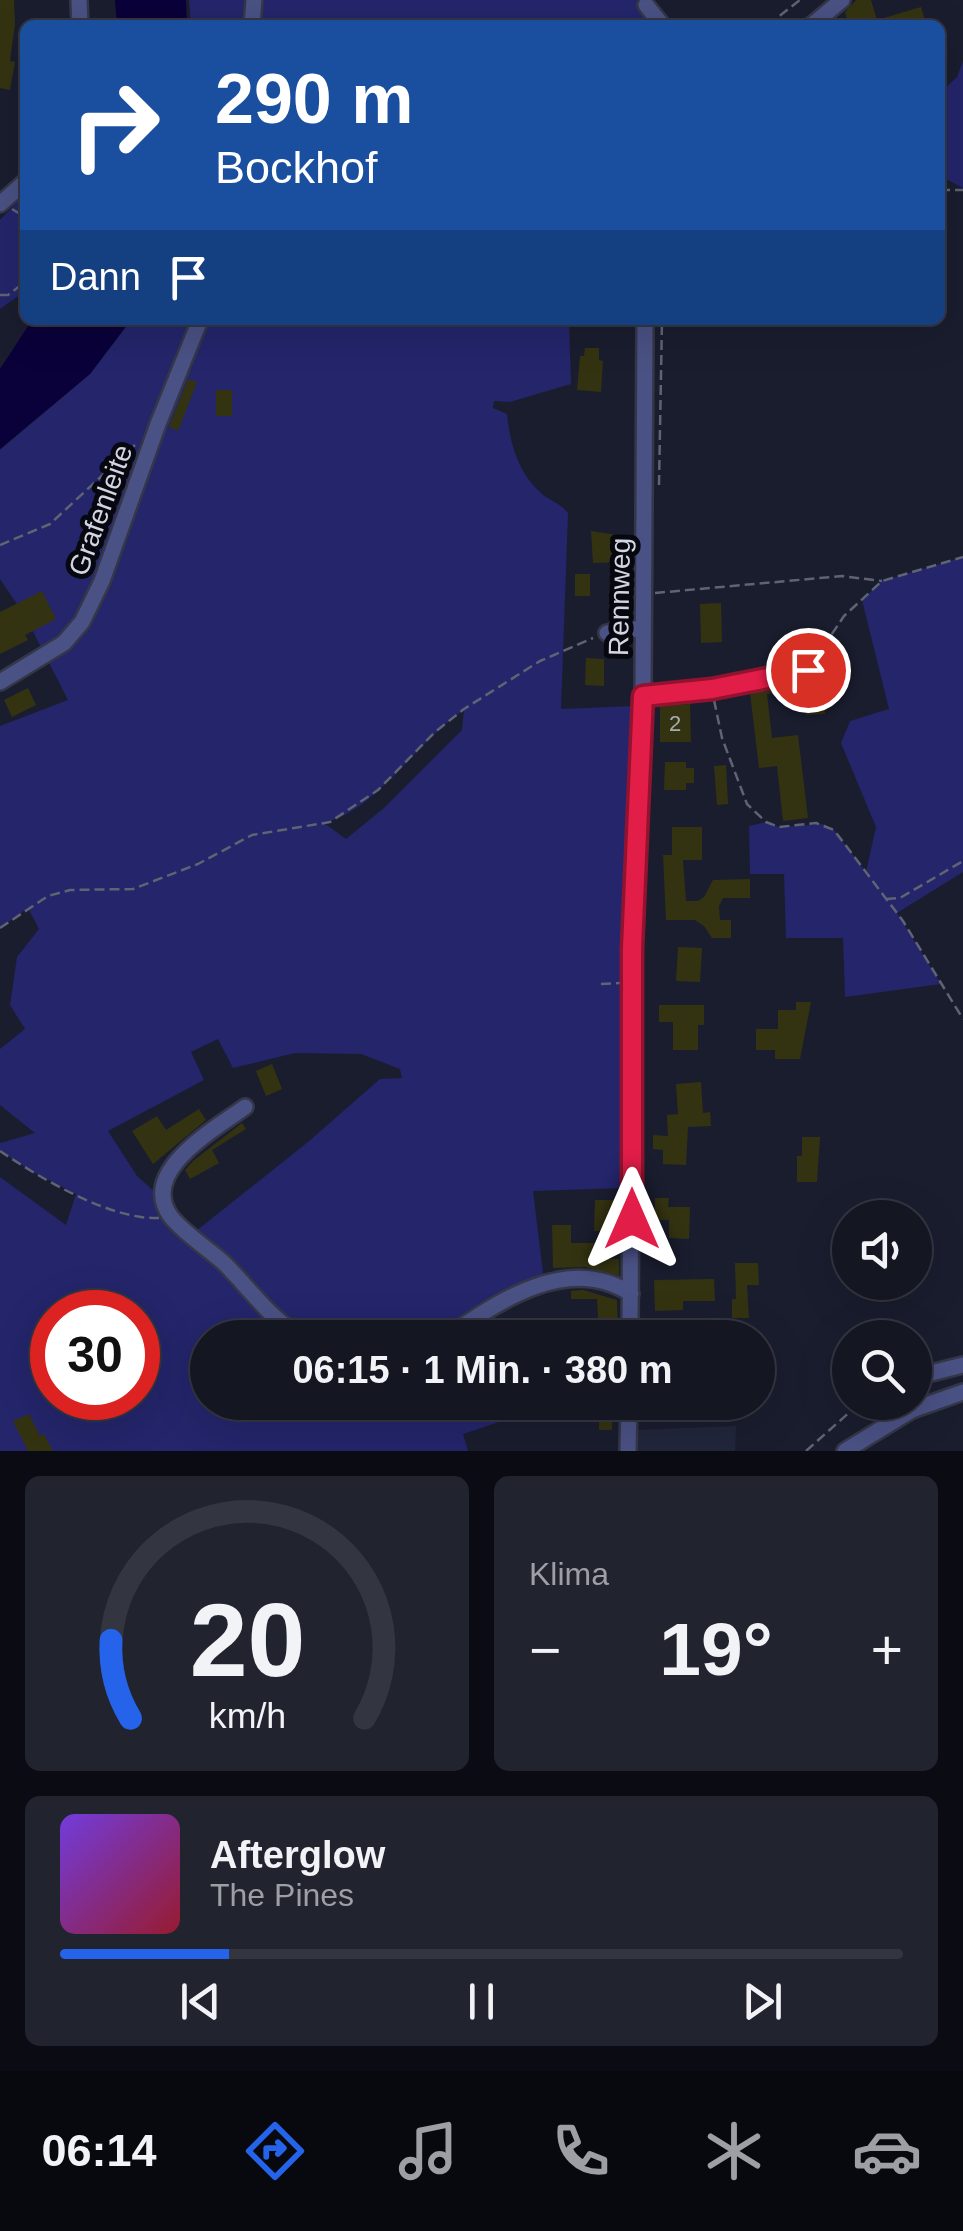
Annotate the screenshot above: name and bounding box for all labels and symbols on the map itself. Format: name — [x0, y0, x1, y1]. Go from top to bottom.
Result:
street label: Grafenleite — [62, 441, 138, 580]
street label: Rennweg — [603, 538, 636, 656]
pin — [766, 628, 851, 713]
house number: 2 — [669, 711, 681, 736]
position arrow — [580, 1167, 684, 1271]
speed limit sign: 30 — [30, 1290, 160, 1420]

